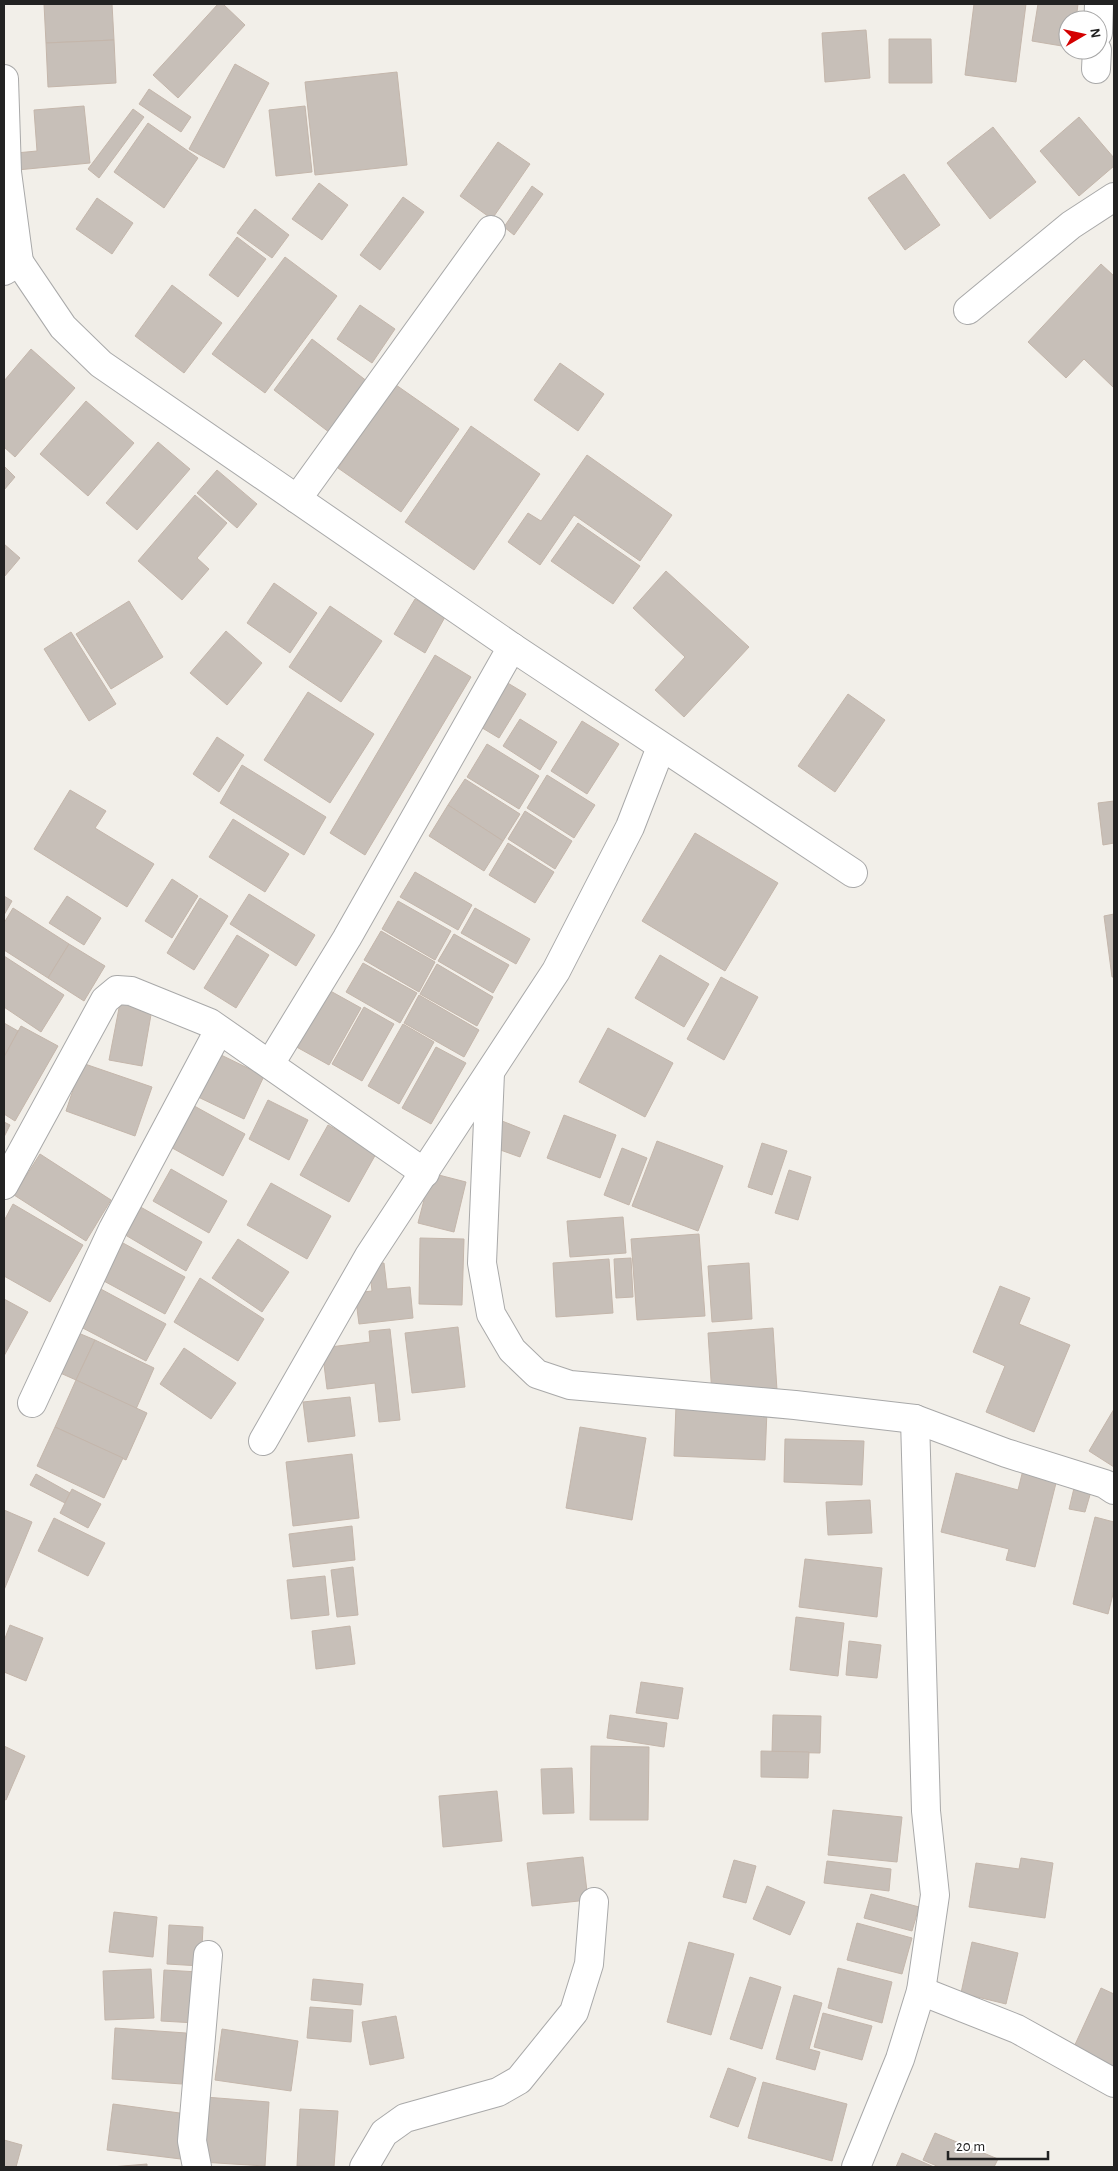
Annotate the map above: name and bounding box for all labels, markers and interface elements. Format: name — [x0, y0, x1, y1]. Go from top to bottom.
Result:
north arrow — [1058, 10, 1108, 60]
text: N — [1087, 27, 1103, 39]
scale bar — [948, 2128, 1048, 2160]
text: 20 m — [956, 2139, 985, 2154]

